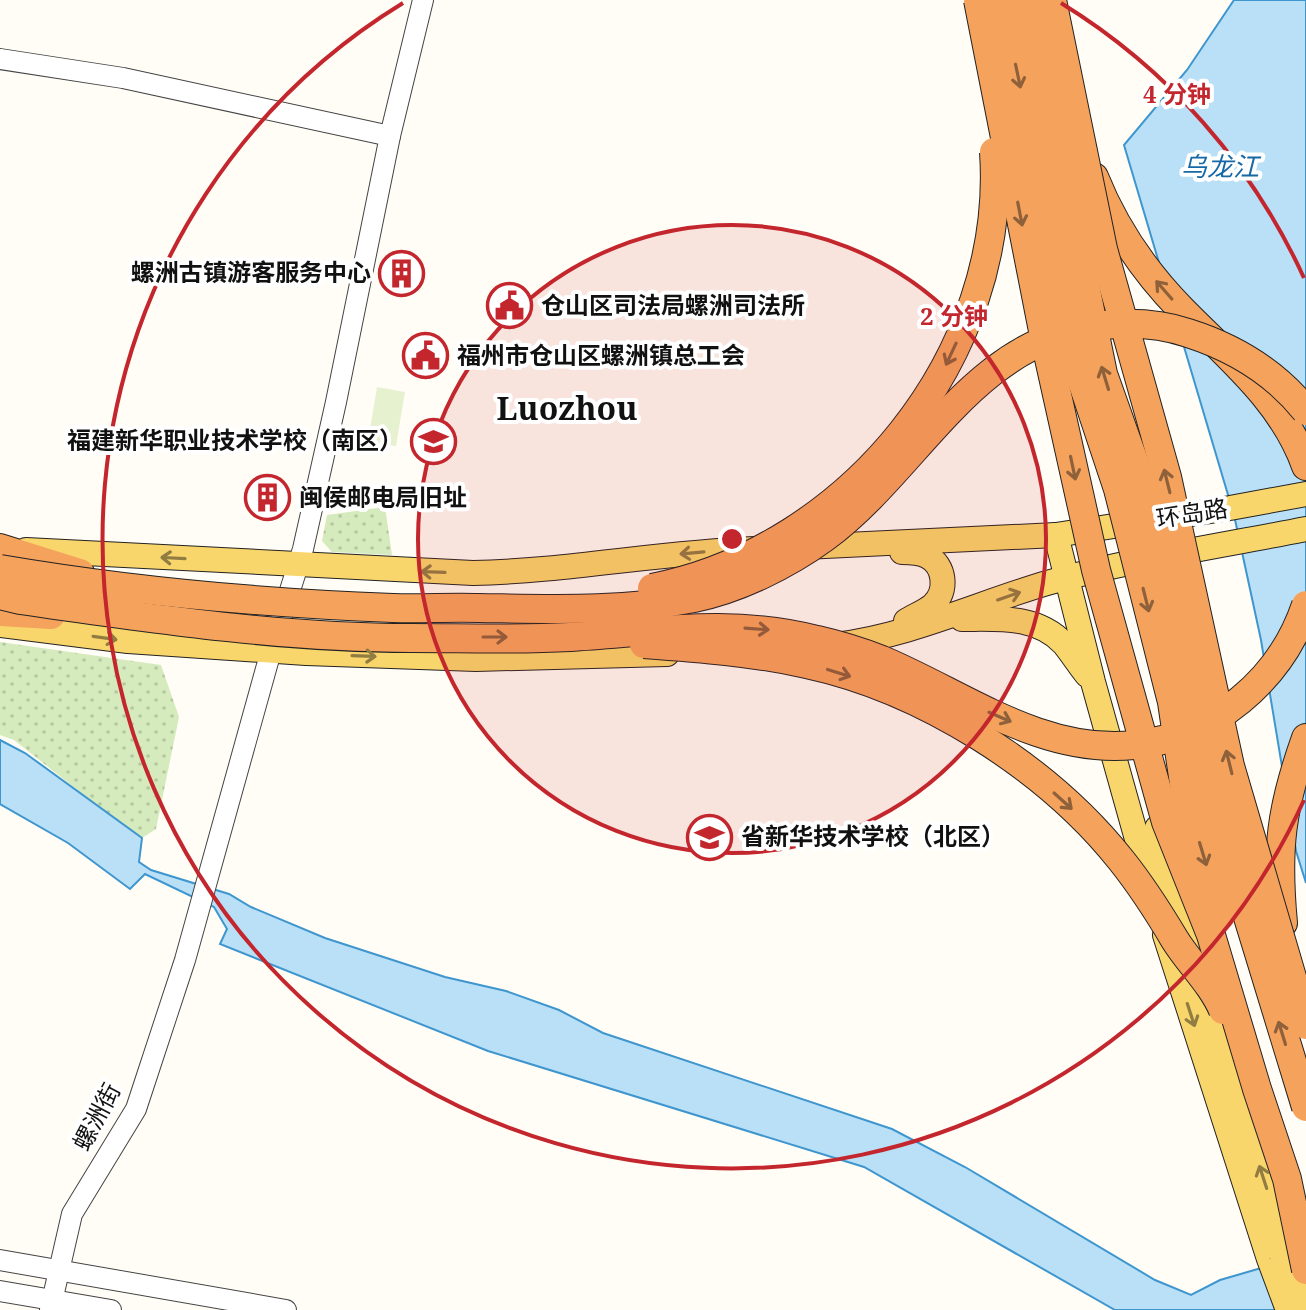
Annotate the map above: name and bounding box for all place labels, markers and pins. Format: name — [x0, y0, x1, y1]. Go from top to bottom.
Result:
building icon: 螺洲古镇游客服务中心 — [378, 249, 426, 297]
place label: 螺洲古镇游客服务中心 — [131, 255, 371, 288]
public building icon: 仓山区司法局螺洲司法所 — [486, 282, 534, 330]
place label: 仓山区司法局螺洲司法所 — [541, 288, 805, 321]
public building icon: 福州市仓山区螺洲镇总工会 — [402, 332, 450, 380]
place label: 福州市仓山区螺洲镇总工会 — [457, 338, 745, 371]
school or university icon: 福建新华职业技术学校（南区） — [410, 417, 458, 465]
place label: 福建新华职业技术学校（南区） — [67, 423, 403, 456]
building icon: 闽侯邮电局旧址 — [244, 474, 292, 522]
place label: 闽侯邮电局旧址 — [299, 480, 467, 513]
centre of rings — [718, 525, 746, 553]
school or university icon: 省新华技术学校（北区） — [686, 813, 734, 861]
place label: 省新华技术学校（北区） — [741, 819, 1005, 852]

